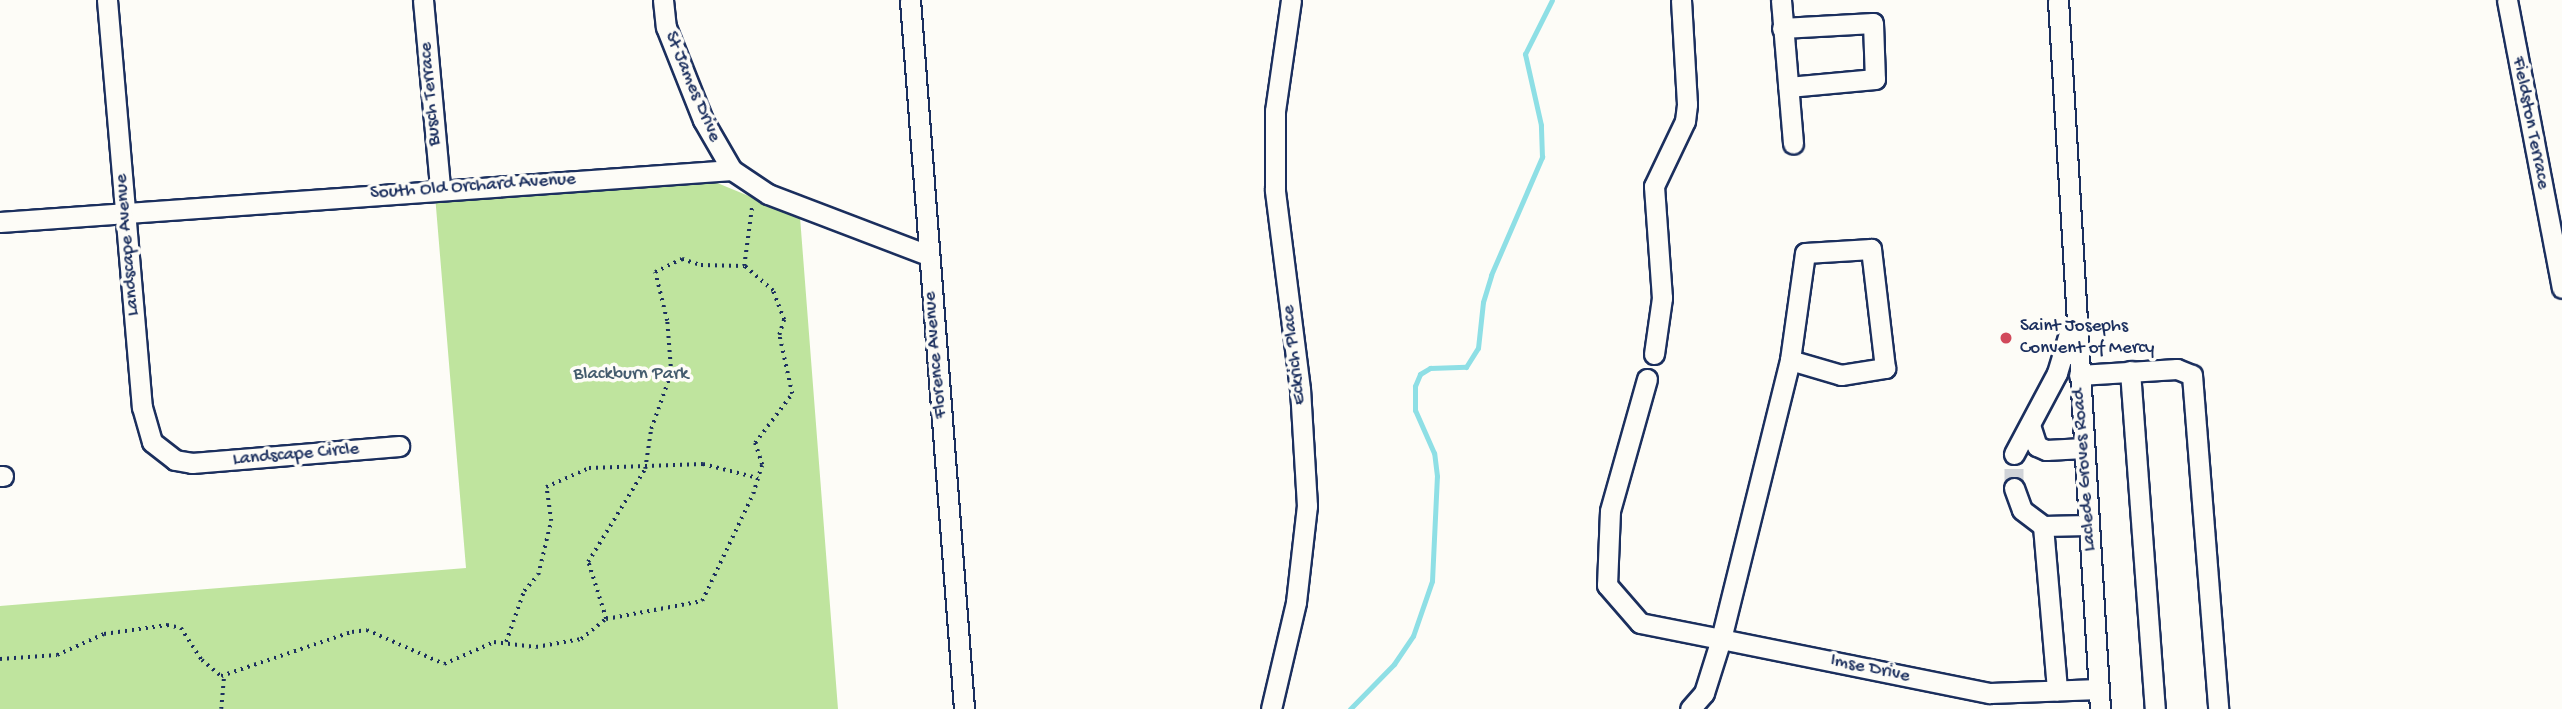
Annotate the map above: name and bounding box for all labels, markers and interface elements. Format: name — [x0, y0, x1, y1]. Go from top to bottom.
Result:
street label: St James Drive — [658, 28, 726, 146]
street label: Busch Terrace — [415, 41, 447, 147]
street label: Fieldston Terrace — [2506, 55, 2554, 191]
street label: South Old Orchard Avenue — [369, 168, 577, 206]
street label: Landscape Avenue — [110, 173, 146, 317]
street label: Florence Avenue — [919, 291, 953, 419]
street label: Eckrich Place — [1278, 304, 1312, 406]
place label: Saint Josephs Convent of Mercy — [2020, 316, 2154, 360]
marker: Saint Josephs Convent of Mercy — [1998, 330, 2014, 346]
park label: Blackburn Park — [574, 364, 688, 386]
street label: Laclede Groves Road — [2068, 388, 2102, 552]
street label: Landscape Circle — [232, 438, 360, 472]
street label: Imse Drive — [1828, 649, 1912, 689]

